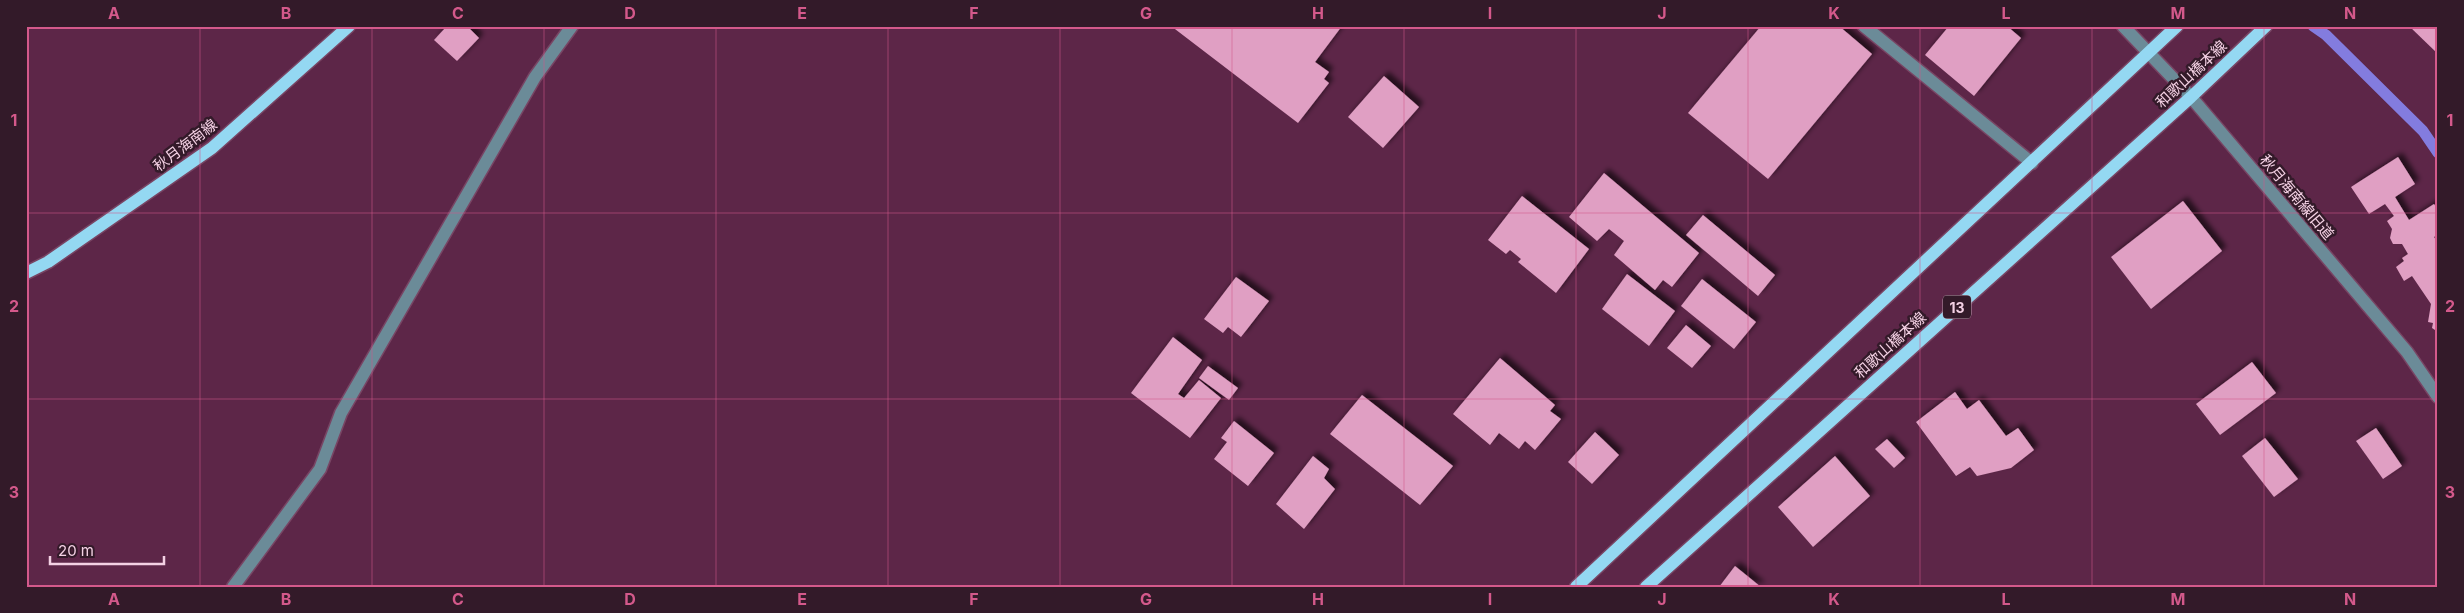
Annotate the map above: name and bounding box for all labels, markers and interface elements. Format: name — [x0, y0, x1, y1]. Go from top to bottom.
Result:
text: A — [108, 3, 120, 23]
text: B — [281, 3, 291, 23]
text: C — [452, 3, 464, 23]
text: D — [624, 3, 636, 23]
text: E — [797, 3, 807, 23]
text: F — [969, 3, 979, 23]
text: G — [1140, 3, 1152, 23]
text: H — [1312, 3, 1324, 23]
text: I — [1488, 3, 1492, 23]
text: J — [1657, 3, 1667, 23]
text: K — [1828, 3, 1840, 23]
text: L — [2001, 3, 2011, 23]
text: M — [2171, 3, 2185, 23]
text: N — [2344, 3, 2356, 23]
street label: 和歌山橋本線 — [2152, 36, 2230, 112]
text: 1 — [11, 110, 17, 130]
text: 1 — [2447, 110, 2453, 130]
street label: 秋月海南線 — [149, 115, 221, 175]
street label: 秋月海南線旧道 — [2256, 151, 2338, 243]
text: 2 — [9, 296, 19, 316]
road number: 13 — [1943, 296, 1971, 318]
text: 2 — [2445, 296, 2455, 316]
street label: 和歌山橋本線 — [1850, 308, 1930, 382]
text: 3 — [9, 482, 19, 502]
text: 3 — [2445, 482, 2455, 502]
scale bar — [50, 533, 164, 565]
text: 20 m — [58, 541, 94, 560]
text: A — [108, 589, 120, 609]
text: B — [281, 589, 291, 609]
text: C — [452, 589, 464, 609]
text: D — [624, 589, 636, 609]
text: E — [797, 589, 807, 609]
text: F — [969, 589, 979, 609]
text: G — [1140, 589, 1152, 609]
text: H — [1312, 589, 1324, 609]
text: I — [1488, 589, 1492, 609]
text: J — [1657, 589, 1667, 609]
text: K — [1828, 589, 1840, 609]
text: L — [2001, 589, 2011, 609]
text: M — [2171, 589, 2185, 609]
text: N — [2344, 589, 2356, 609]

